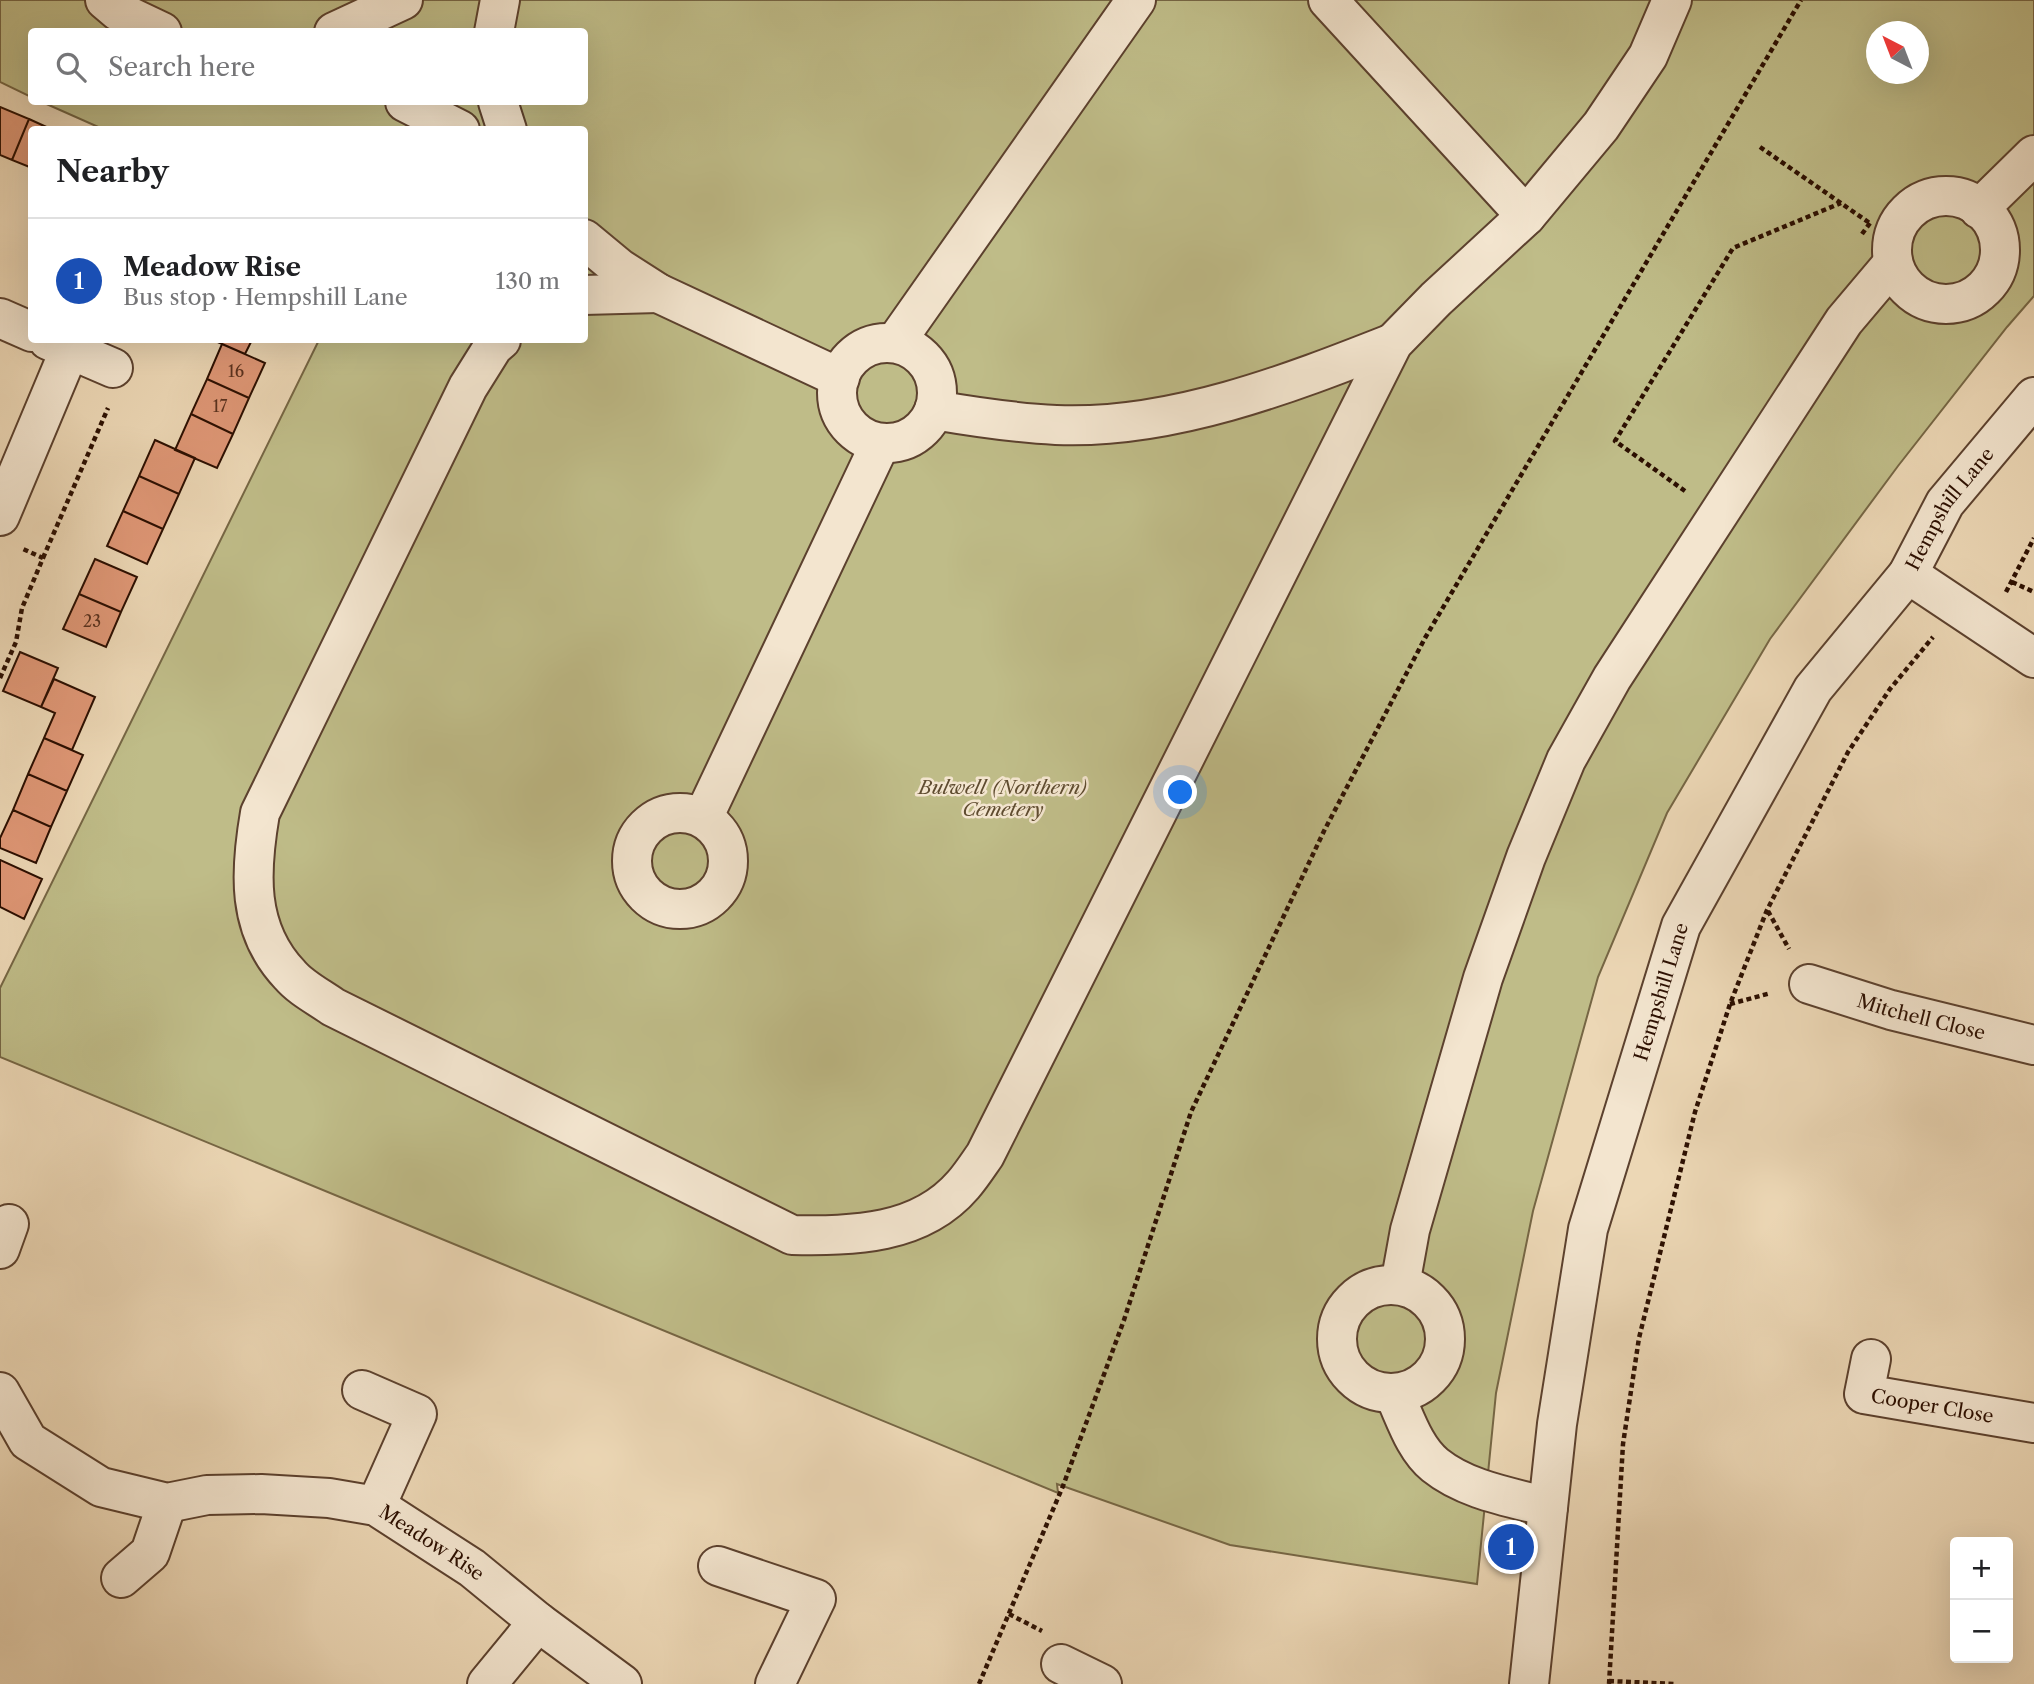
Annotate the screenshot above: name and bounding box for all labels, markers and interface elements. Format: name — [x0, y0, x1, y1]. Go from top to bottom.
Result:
north arrow — [1866, 21, 1929, 84]
search box — [28, 28, 588, 105]
icon: search — [52, 48, 90, 86]
text: Search here — [108, 51, 255, 83]
text: Nearby — [56, 153, 169, 190]
text: Meadow Rise — [123, 251, 301, 283]
text: 1 — [74, 267, 84, 295]
text: 130 m — [496, 267, 560, 295]
text: Bus stop · Hempshill Lane — [123, 283, 408, 311]
house number: 16 — [228, 361, 244, 381]
house number: 17 — [213, 396, 227, 416]
street label: Hempshill Lane — [1901, 443, 1998, 574]
house number: 23 — [83, 611, 101, 631]
your location — [1163, 775, 1197, 809]
park label: Bulwell (Northern) Cemetery — [917, 776, 1087, 821]
street label: Hempshill Lane — [1629, 920, 1693, 1064]
street label: Mitchell Close — [1854, 989, 1988, 1044]
street label: Cooper Close — [1869, 1384, 1995, 1427]
street label: Meadow Rise — [375, 1500, 489, 1585]
pin: 1 — [1488, 1521, 1534, 1573]
map controls — [1950, 1537, 2013, 1663]
button: + — [1950, 1537, 2013, 1600]
button: − — [1950, 1600, 2013, 1663]

